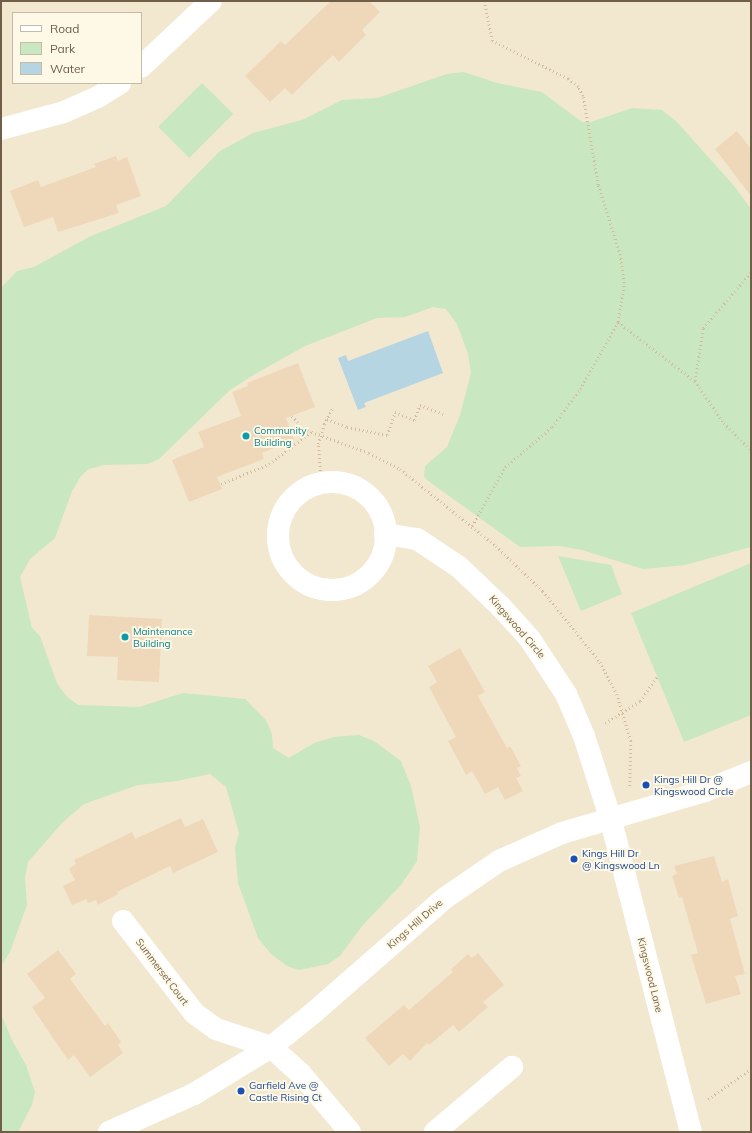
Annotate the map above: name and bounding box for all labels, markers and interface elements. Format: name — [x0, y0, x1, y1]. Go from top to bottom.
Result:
legend — [12, 12, 142, 84]
text: Road — [50, 21, 79, 36]
text: Park — [50, 41, 75, 56]
text: Water — [50, 61, 85, 76]
place label: Community Building — [254, 424, 307, 448]
marker: Community Building — [241, 431, 251, 441]
street label: Kingswood Circle — [486, 593, 548, 661]
place label: Maintenance Building — [133, 625, 193, 648]
marker: Maintenance Building — [120, 632, 130, 642]
place label: Kings Hill Dr @ Kingswood Circle — [654, 773, 734, 796]
marker: Kings Hill Dr @ Kingswood Circle — [641, 780, 651, 790]
place label: Kings Hill Dr @ Kingswood Ln — [582, 847, 660, 870]
marker: Kings Hill Dr @ Kingswood Ln — [569, 854, 579, 864]
street label: Kings Hill Drive — [385, 897, 445, 951]
street label: Summerset Court — [133, 936, 191, 1008]
street label: Kingswood Lane — [635, 936, 665, 1014]
place label: Garfield Ave @ Castle Rising Ct — [249, 1079, 322, 1102]
marker: Garfield Ave @ Castle Rising Ct — [236, 1086, 246, 1096]

